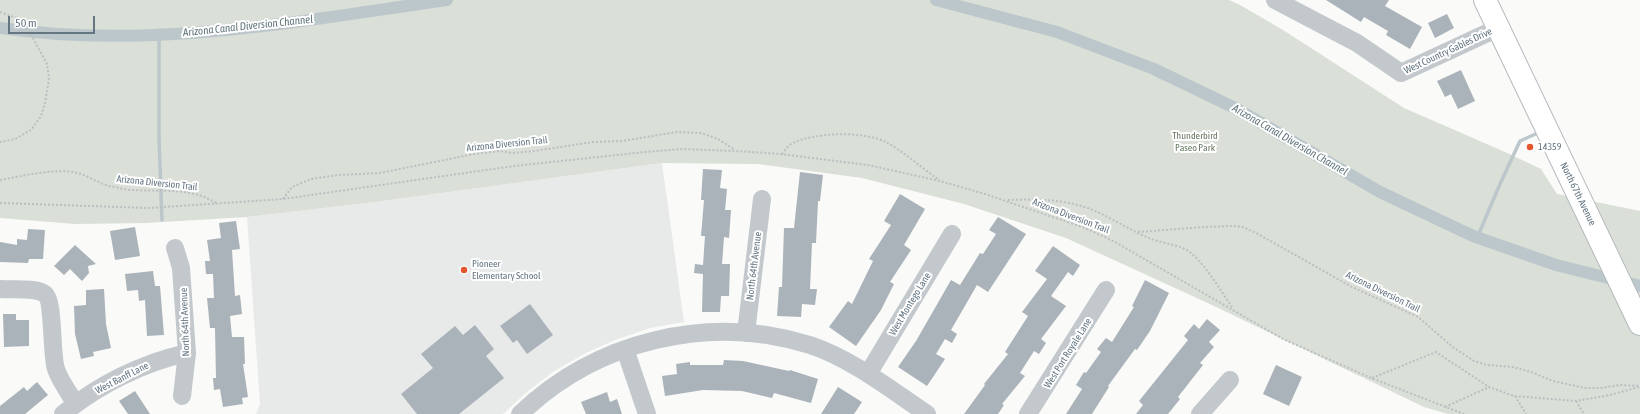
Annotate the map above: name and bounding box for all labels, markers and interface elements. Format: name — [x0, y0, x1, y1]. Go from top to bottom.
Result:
scale bar — [10, 8, 97, 34]
water label: Arizona Canal Diversion Channel — [182, 13, 314, 39]
text: 50 m — [15, 16, 37, 30]
street label: West Country Gables Drive — [1402, 25, 1494, 77]
water label: Arizona Canal Diversion Channel — [1230, 102, 1350, 178]
park label: Thunderbird Paseo Park — [1172, 130, 1218, 154]
street label: Arizona Diversion Trail — [466, 134, 548, 154]
place label: 14359 — [1538, 141, 1561, 153]
marker: 14359 — [1525, 142, 1535, 152]
street label: North 67th Avenue — [1558, 160, 1598, 228]
street label: Arizona Diversion Trail — [116, 173, 198, 193]
street label: Arizona Diversion Trail — [1031, 196, 1111, 236]
street label: North 64th Avenue — [744, 231, 764, 301]
place label: Pioneer Elementary School — [472, 258, 541, 282]
marker: Pioneer Elementary School — [459, 265, 469, 275]
street label: Arizona Diversion Trail — [1344, 269, 1422, 315]
street label: West Montego Lane — [887, 271, 933, 337]
street label: North 64th Avenue — [178, 287, 192, 357]
street label: West Port Royale Lane — [1042, 316, 1094, 390]
street label: West Banff Lane — [93, 359, 151, 397]

